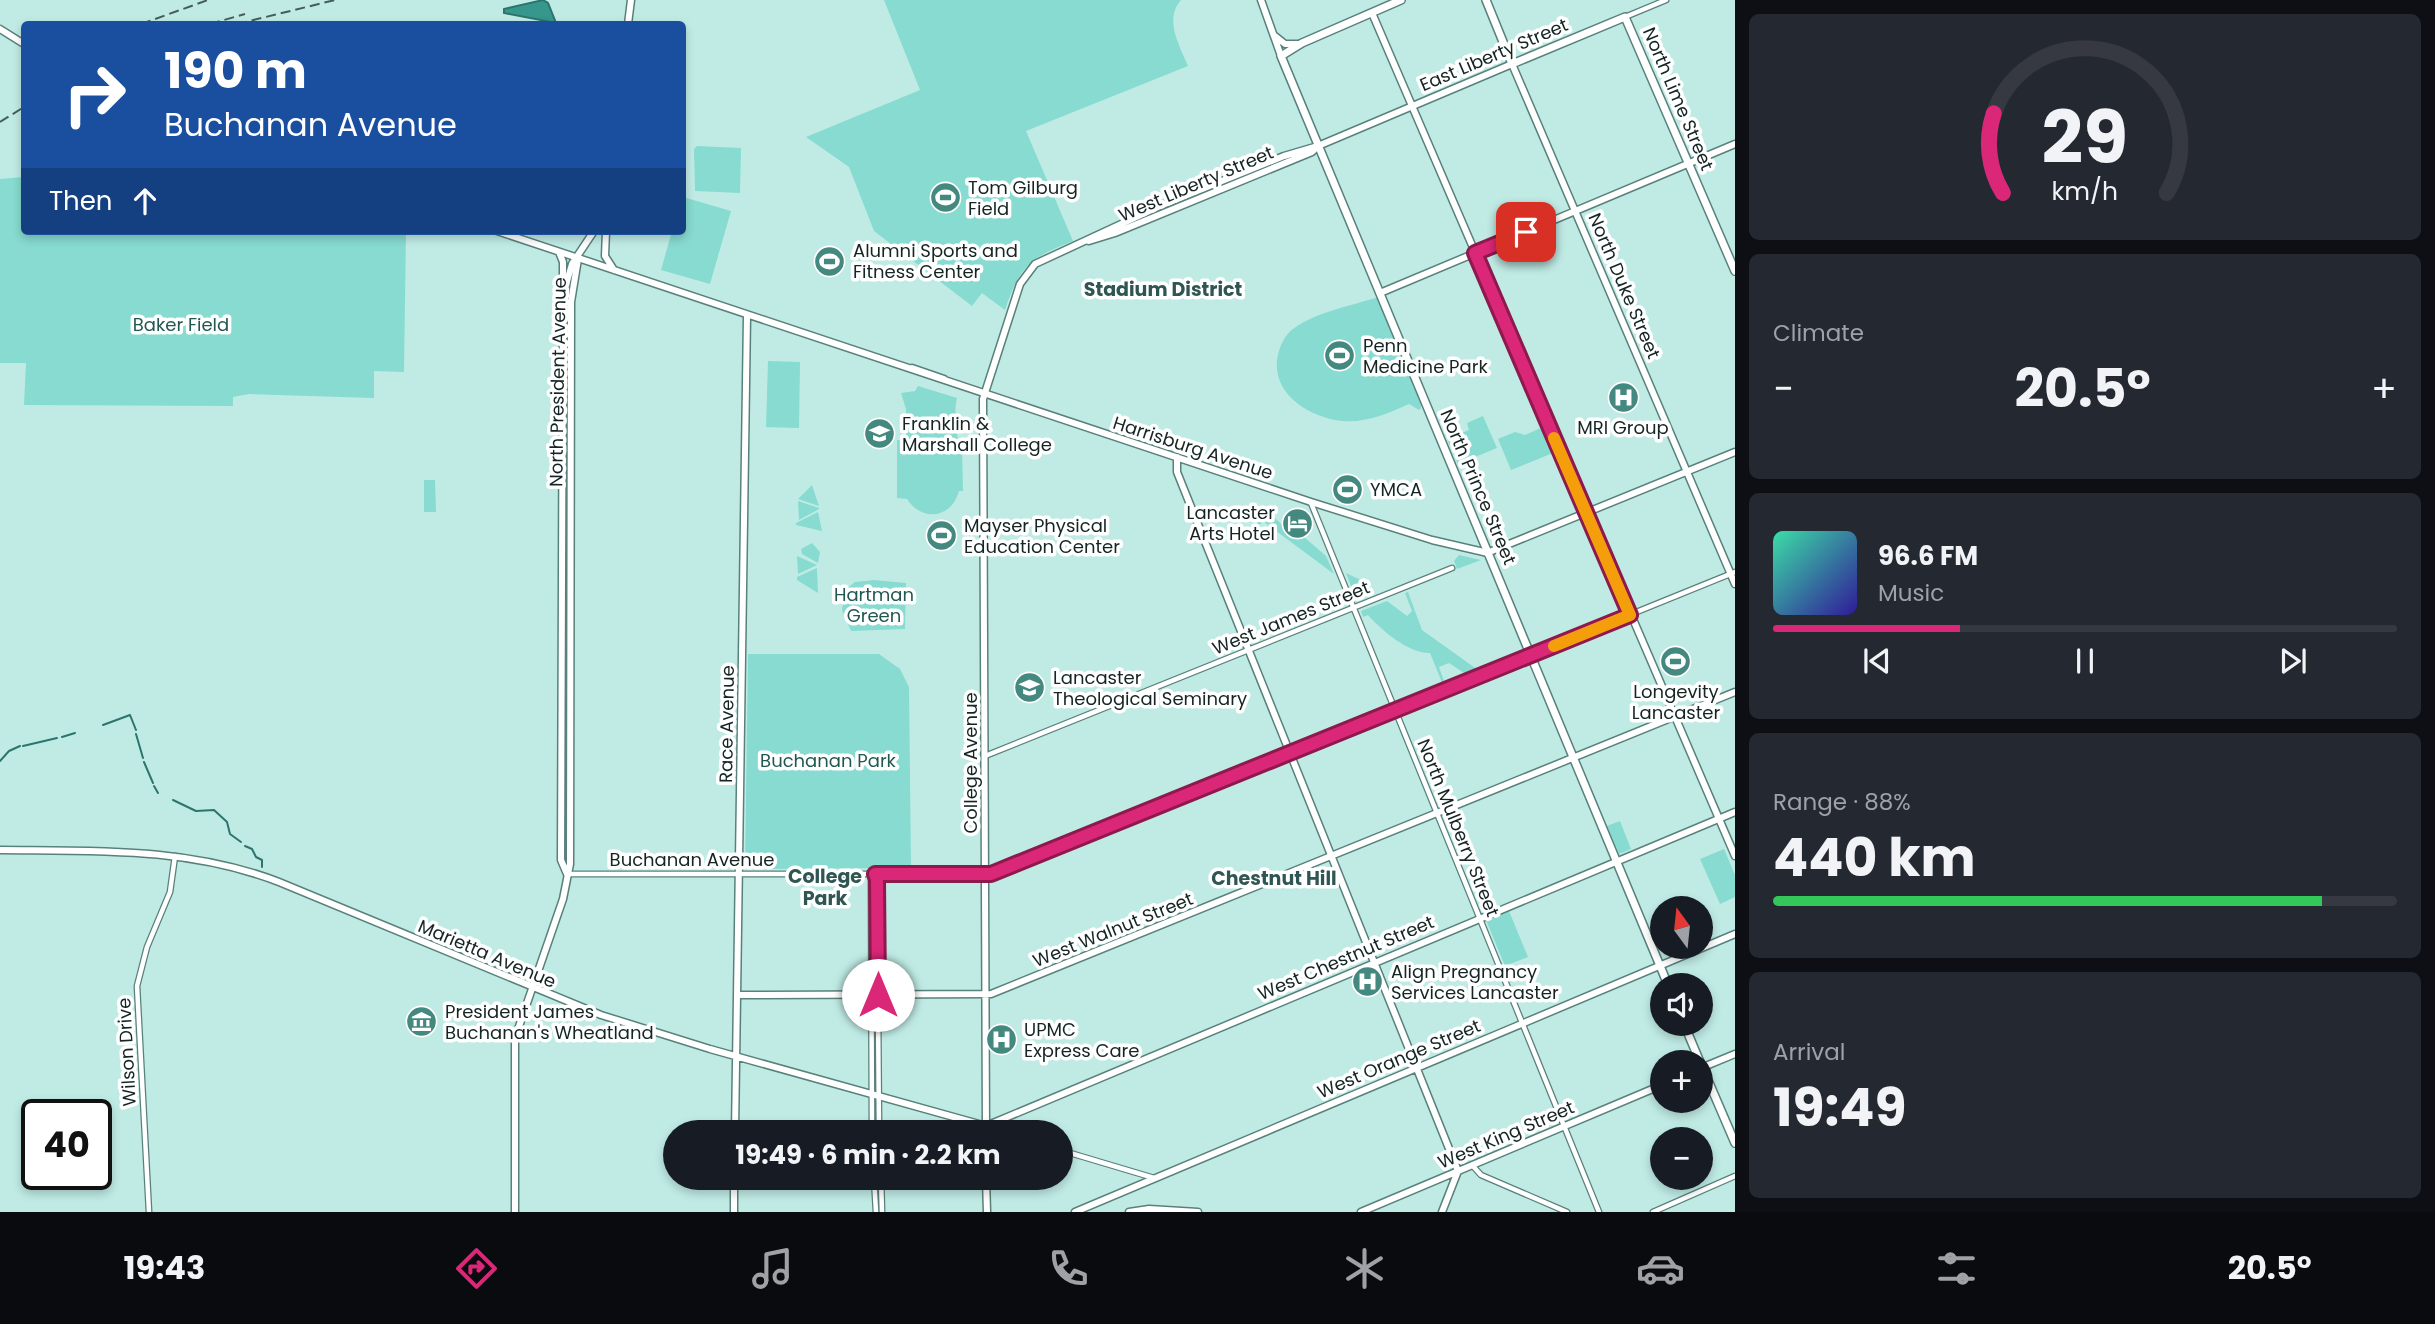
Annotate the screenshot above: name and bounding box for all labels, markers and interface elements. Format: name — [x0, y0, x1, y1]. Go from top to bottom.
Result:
street label: East Liberty Street — [1416, 12, 1572, 97]
street label: North Lime Street — [1637, 23, 1720, 174]
text: 190 m — [164, 37, 307, 105]
icon: right — [49, 49, 140, 140]
text: 29 — [2042, 87, 2128, 188]
text: Buchanan Avenue — [164, 102, 457, 147]
street label: West Liberty Street — [1115, 140, 1277, 227]
text: km/h — [2052, 174, 2118, 209]
place label: Tom Gilburg Field — [968, 175, 1078, 221]
sports icon: Tom Gilburg Field — [928, 181, 962, 215]
icon: ahead — [126, 182, 164, 220]
text: Then — [49, 183, 112, 219]
pin — [1496, 202, 1556, 262]
street label: North Duke Street — [1582, 209, 1666, 362]
icon: arrive — [1507, 213, 1545, 251]
place label: Alumni Sports and Fitness Center — [853, 238, 1018, 284]
sports icon: Alumni Sports and Fitness Center — [813, 244, 847, 278]
district label: Stadium District — [1084, 276, 1243, 303]
street label: North President Avenue — [543, 277, 572, 487]
park label: Baker Field — [133, 312, 229, 337]
text: Climate — [1773, 317, 1864, 349]
place label: Penn Medicine Park — [1363, 333, 1488, 379]
sports icon: Penn Medicine Park — [1323, 339, 1357, 373]
text: 20.5° — [2014, 352, 2151, 425]
text: − — [1773, 362, 1794, 415]
text: + — [2371, 362, 2397, 415]
hospital icon: MRI Group — [1606, 380, 1640, 414]
street label: North Prince Street — [1434, 405, 1522, 568]
street label: Harrisburg Avenue — [1110, 410, 1276, 485]
place label: Franklin & Marshall College — [902, 411, 1052, 457]
place label: MRI Group — [1577, 415, 1669, 440]
school or university icon: Franklin & Marshall College — [862, 417, 896, 451]
sports icon: YMCA — [1330, 473, 1364, 507]
place label: YMCA — [1370, 477, 1422, 502]
place label: Lancaster Arts Hotel — [1187, 500, 1275, 546]
hotel icon: Lancaster Arts Hotel — [1281, 506, 1315, 540]
place label: Mayser Physical Education Center — [964, 513, 1120, 559]
sports icon: Mayser Physical Education Center — [924, 519, 958, 553]
text: 96.6 FM — [1878, 538, 1978, 574]
street label: West James Street — [1208, 575, 1373, 661]
text: Music — [1878, 577, 1944, 609]
park label: Hartman Green — [834, 582, 914, 628]
icon: previous — [1858, 642, 1896, 680]
icon: pause — [2066, 642, 2104, 680]
icon: next — [2274, 642, 2312, 680]
sports icon: Longevity Lancaster — [1659, 644, 1693, 678]
street label: Race Avenue — [713, 665, 740, 783]
place label: Lancaster Theological Seminary — [1053, 665, 1247, 711]
school or university icon: Lancaster Theological Seminary — [1013, 671, 1047, 705]
place label: Longevity Lancaster — [1632, 679, 1720, 725]
street label: College Avenue — [958, 692, 983, 834]
street label: North Mulberry Street — [1411, 735, 1506, 920]
park label: Buchanan Park — [760, 748, 897, 773]
text: Range · 88% — [1773, 786, 1911, 818]
text: 440 km — [1773, 821, 1976, 894]
street label: Buchanan Avenue — [610, 847, 774, 872]
district label: College Park — [788, 863, 862, 912]
district label: Chestnut Hill — [1211, 865, 1337, 892]
street label: West Walnut Street — [1029, 886, 1197, 973]
north arrow — [1650, 896, 1713, 959]
map controls — [1650, 896, 1713, 1190]
street label: West Chestnut Street — [1254, 909, 1438, 1006]
street label: Marietta Avenue — [414, 913, 560, 994]
position arrow — [841, 958, 915, 1032]
place label: Align Pregnancy Services Lancaster — [1391, 959, 1559, 1005]
hospital icon: Align Pregnancy Services Lancaster — [1351, 965, 1385, 999]
button: sound — [1650, 973, 1713, 1036]
street label: Wilson Drive — [111, 997, 142, 1107]
place label: President James Buchanan's Wheatland — [445, 999, 654, 1045]
museum icon: President James Buchanan's Wheatland — [405, 1005, 439, 1039]
street label: West Orange Street — [1313, 1013, 1484, 1104]
place label: UPMC Express Care — [1024, 1017, 1139, 1063]
hospital icon: UPMC Express Care — [984, 1023, 1018, 1057]
text: Arrival — [1773, 1036, 1845, 1068]
button: + — [1650, 1050, 1713, 1113]
text: 19:49 — [1773, 1071, 1906, 1144]
street label: West King Street — [1434, 1095, 1578, 1175]
speed limit sign: 40 — [21, 1099, 112, 1190]
button: − — [1650, 1127, 1713, 1190]
text: 19:49 · 6 min · 2.2 km — [735, 1137, 1001, 1173]
icon: directions — [452, 1244, 501, 1293]
icon: music — [748, 1244, 797, 1293]
icon: phone — [1044, 1244, 1093, 1293]
icon: climate — [1340, 1244, 1389, 1293]
icon: car — [1636, 1244, 1685, 1293]
icon: filters — [1932, 1244, 1981, 1293]
text: 19:43 — [123, 1245, 205, 1290]
text: 20.5° — [2228, 1245, 2312, 1290]

